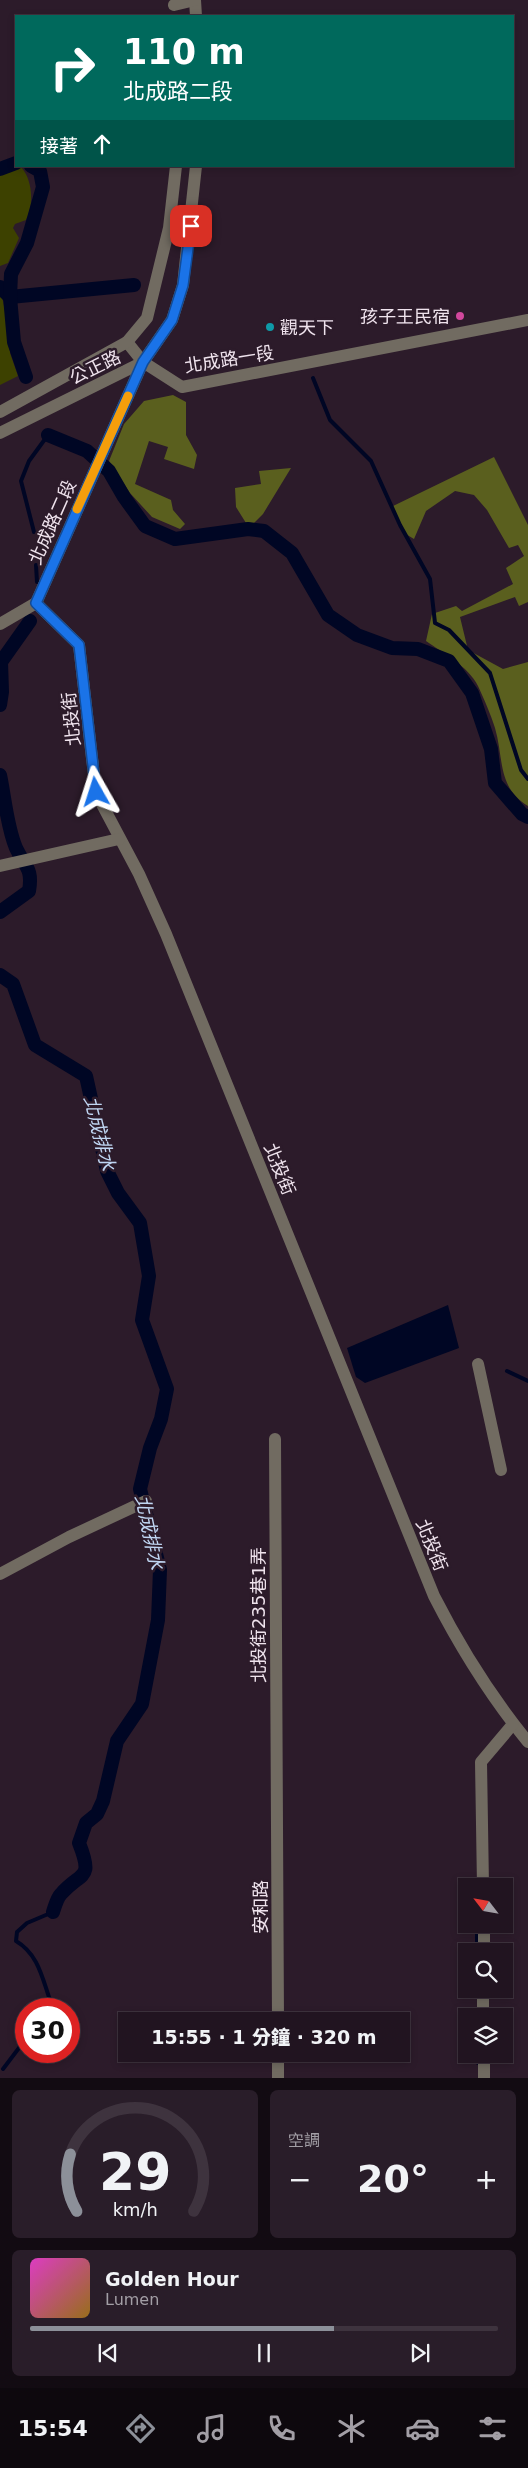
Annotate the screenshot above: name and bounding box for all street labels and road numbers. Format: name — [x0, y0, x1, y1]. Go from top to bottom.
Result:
street label: 北成路一段 — [183, 342, 275, 376]
street label: 公正路 — [66, 346, 124, 388]
street label: 北成路二段 — [24, 477, 80, 567]
street label: 北投街 — [58, 691, 84, 747]
street label: 北投街 — [260, 1140, 300, 1198]
street label: 北投街 — [412, 1516, 452, 1574]
street label: 北投街235巷1弄 — [248, 1547, 269, 1683]
street label: 安和路 — [250, 1880, 271, 1934]

